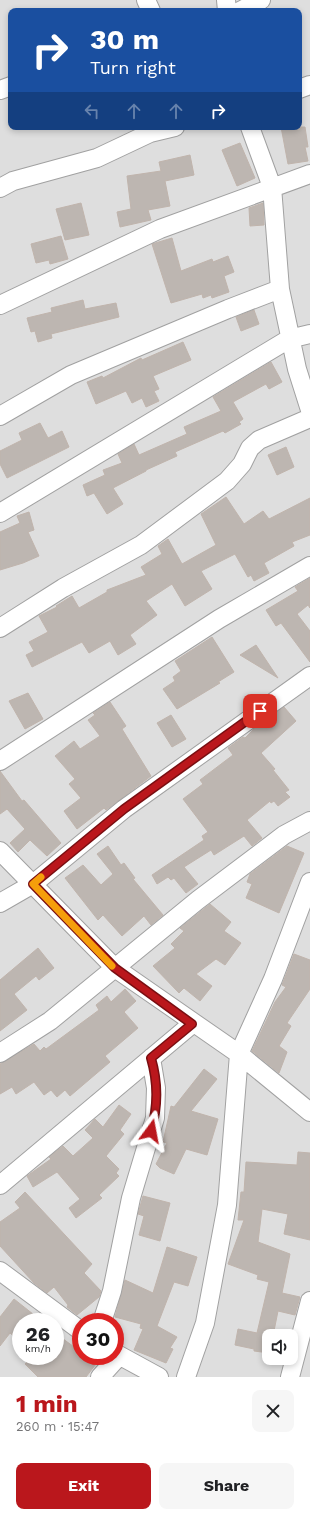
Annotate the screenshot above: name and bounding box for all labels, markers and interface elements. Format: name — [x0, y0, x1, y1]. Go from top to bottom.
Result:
text: 30 m — [90, 23, 159, 56]
icon: right — [24, 24, 76, 76]
text: Turn right — [90, 57, 176, 78]
icon: left — [81, 100, 103, 122]
icon: ahead — [123, 100, 145, 122]
icon: ahead — [165, 100, 187, 122]
icon: right — [207, 100, 229, 122]
pin — [243, 694, 277, 728]
icon: arrive — [249, 700, 271, 722]
position arrow — [130, 1110, 172, 1152]
speed limit sign: 30 — [72, 1313, 124, 1365]
text: 26 — [26, 1322, 50, 1346]
map controls — [262, 1329, 298, 1365]
button: sound — [262, 1329, 298, 1365]
text: km/h — [25, 1343, 51, 1354]
text: 1 min — [16, 1390, 78, 1418]
button: close — [252, 1390, 294, 1432]
text: 260 m · 15:47 — [16, 1419, 99, 1434]
button: Exit — [16, 1463, 151, 1509]
button: Share — [159, 1463, 294, 1509]

